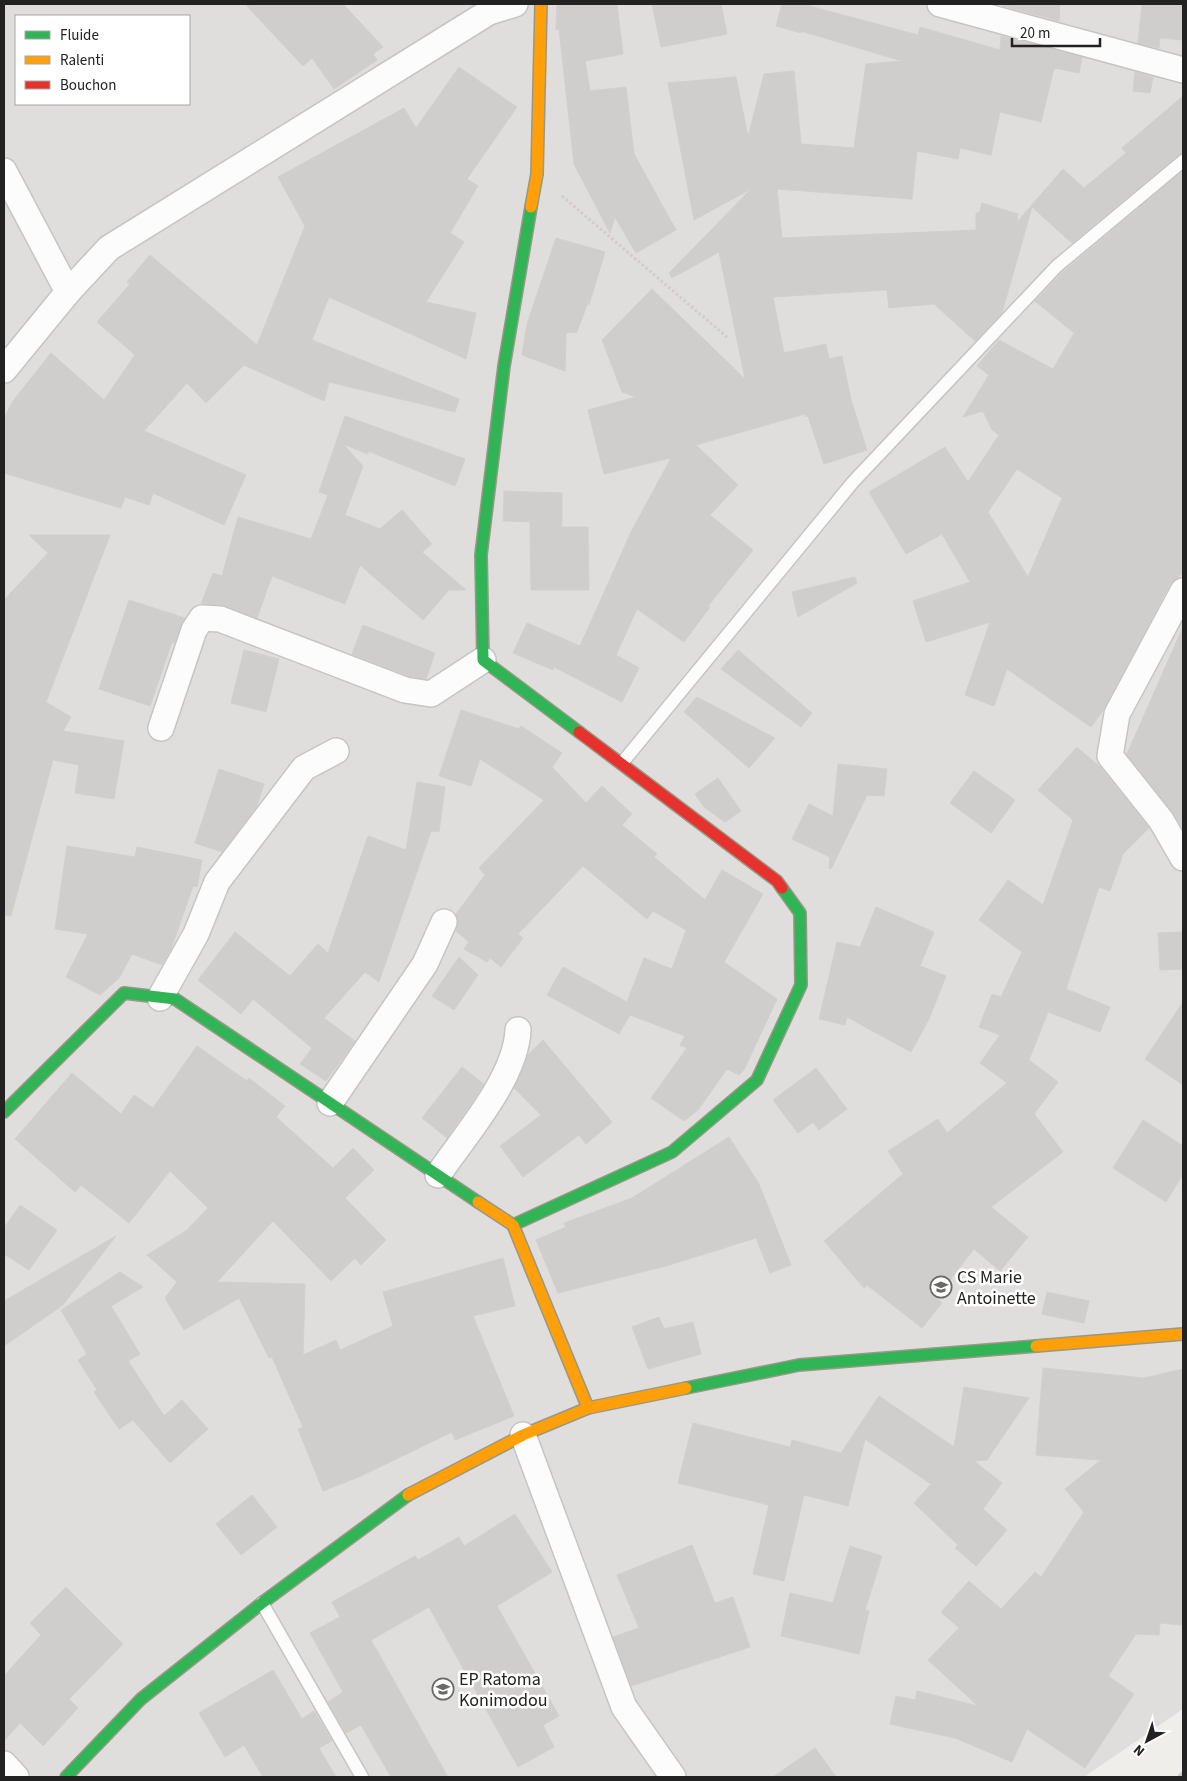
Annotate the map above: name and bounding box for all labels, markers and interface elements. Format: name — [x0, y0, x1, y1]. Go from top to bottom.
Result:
legend — [15, 15, 190, 105]
scale bar — [1012, 15, 1100, 47]
text: 20 m — [1020, 23, 1050, 44]
text: Fluide — [60, 25, 99, 46]
text: Ralenti — [60, 50, 104, 71]
text: Bouchon — [60, 75, 116, 96]
place label: CS Marie Antoinette — [957, 1265, 1036, 1311]
school or university icon: CS Marie Antoinette — [929, 1275, 953, 1299]
place label: EP Ratoma Konimodou — [459, 1667, 548, 1713]
school or university icon: EP Ratoma Konimodou — [431, 1677, 455, 1701]
north arrow — [1122, 1716, 1172, 1766]
text: N — [1129, 1740, 1149, 1761]

